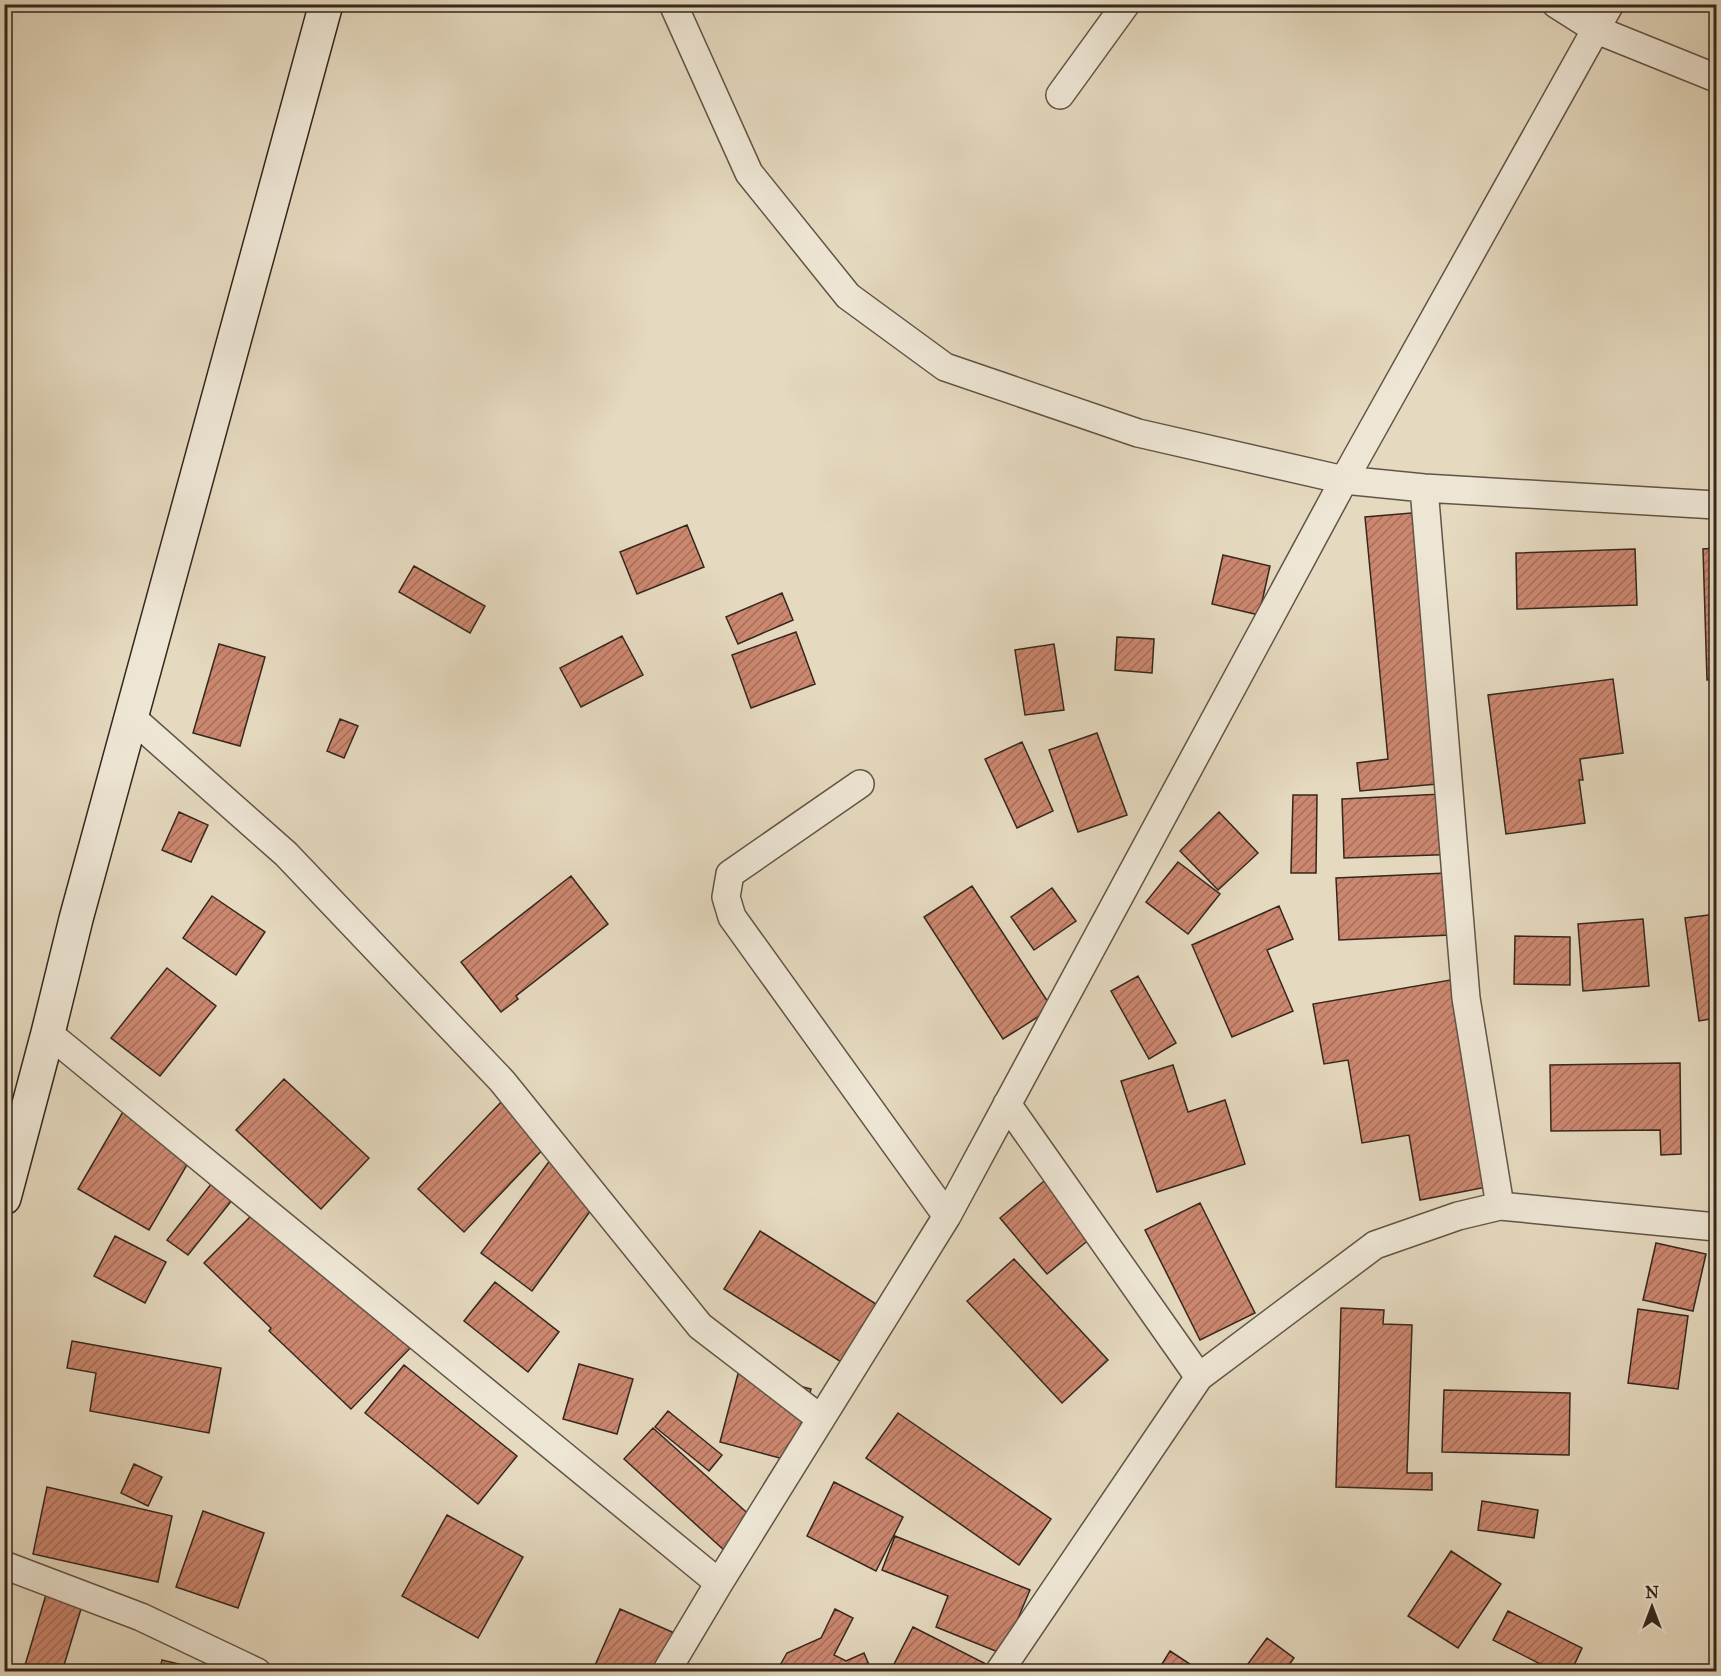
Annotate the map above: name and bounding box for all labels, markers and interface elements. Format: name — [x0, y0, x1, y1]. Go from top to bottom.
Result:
north arrow — [1622, 1577, 1682, 1637]
text: N — [1645, 1583, 1659, 1602]

